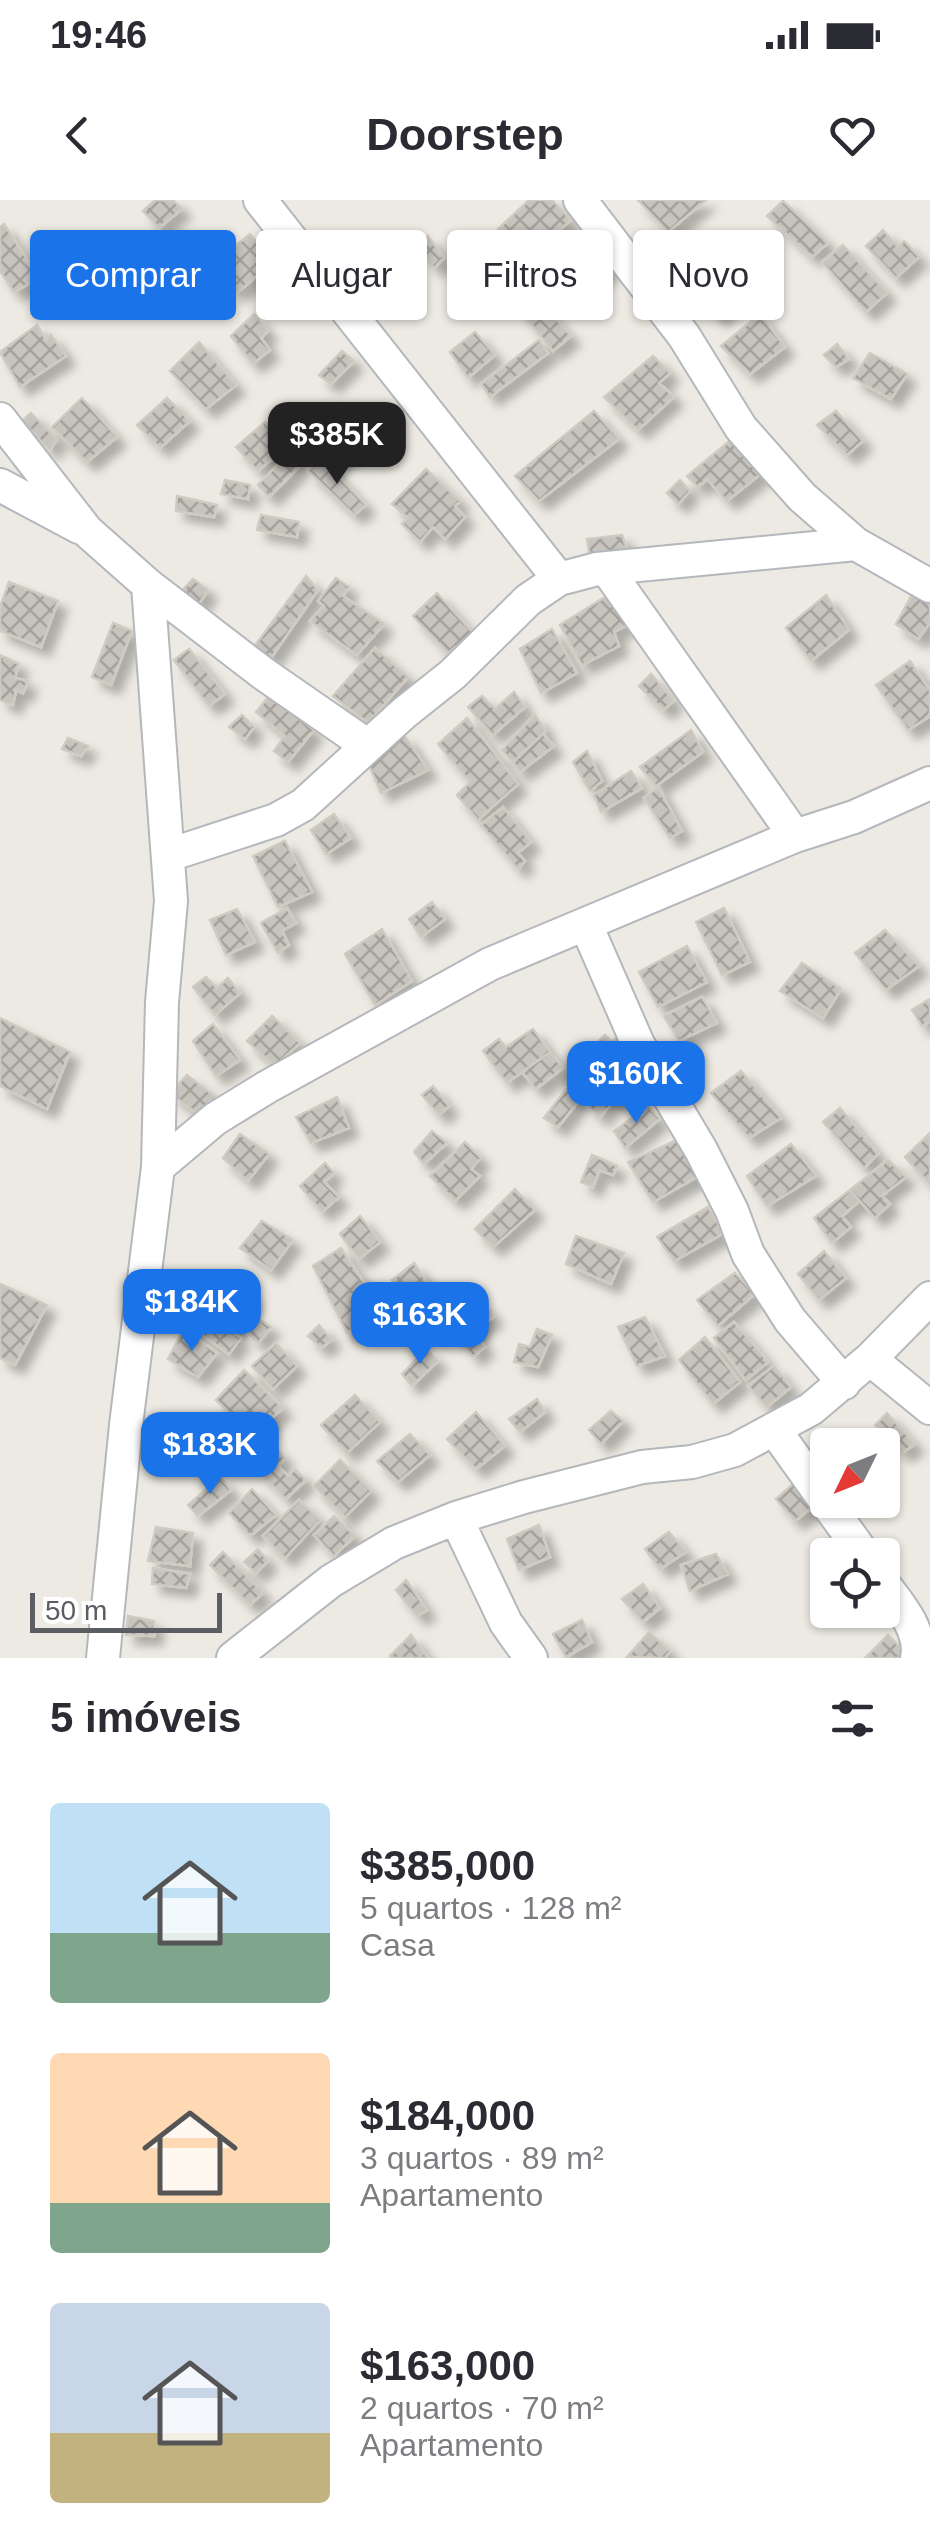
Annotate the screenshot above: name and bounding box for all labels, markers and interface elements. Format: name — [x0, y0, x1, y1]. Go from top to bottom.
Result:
text: 19:46 — [50, 14, 147, 56]
icon: back — [50, 108, 105, 163]
icon: heart — [825, 108, 880, 163]
text: Doorstep — [366, 109, 564, 160]
chip: Comprar — [30, 230, 236, 320]
chip: Alugar — [256, 230, 427, 320]
chip: Filtros — [447, 230, 613, 320]
chip: Novo — [633, 230, 784, 320]
pin: $385K — [267, 402, 407, 487]
text: $385K — [290, 416, 384, 452]
pin: $160K — [566, 1041, 706, 1126]
text: $160K — [589, 1055, 683, 1091]
pin: $184K — [122, 1269, 262, 1354]
pin: $163K — [350, 1282, 490, 1367]
text: $184K — [145, 1283, 239, 1319]
text: $163K — [373, 1296, 467, 1332]
pin: $183K — [140, 1412, 280, 1497]
text: $183K — [163, 1426, 257, 1462]
north arrow — [810, 1428, 900, 1518]
map controls — [810, 1428, 900, 1628]
button: locate — [810, 1538, 900, 1628]
scale bar — [30, 1588, 222, 1632]
text: 50 m — [45, 1595, 107, 1626]
icon: filters — [825, 1691, 880, 1746]
text: 5 imóveis — [50, 1694, 241, 1741]
text: $385,000 — [360, 1842, 535, 1889]
icon: home — [130, 1843, 250, 1963]
text: 5 quartos · 128 m² — [360, 1890, 621, 1926]
text: Casa — [360, 1927, 435, 1963]
text: $184,000 — [360, 2092, 535, 2139]
icon: home — [130, 2093, 250, 2213]
text: 3 quartos · 89 m² — [360, 2140, 604, 2176]
text: Apartamento — [360, 2177, 543, 2213]
text: $163,000 — [360, 2342, 535, 2389]
icon: home — [130, 2343, 250, 2463]
text: 2 quartos · 70 m² — [360, 2390, 604, 2426]
text: Apartamento — [360, 2427, 543, 2463]

